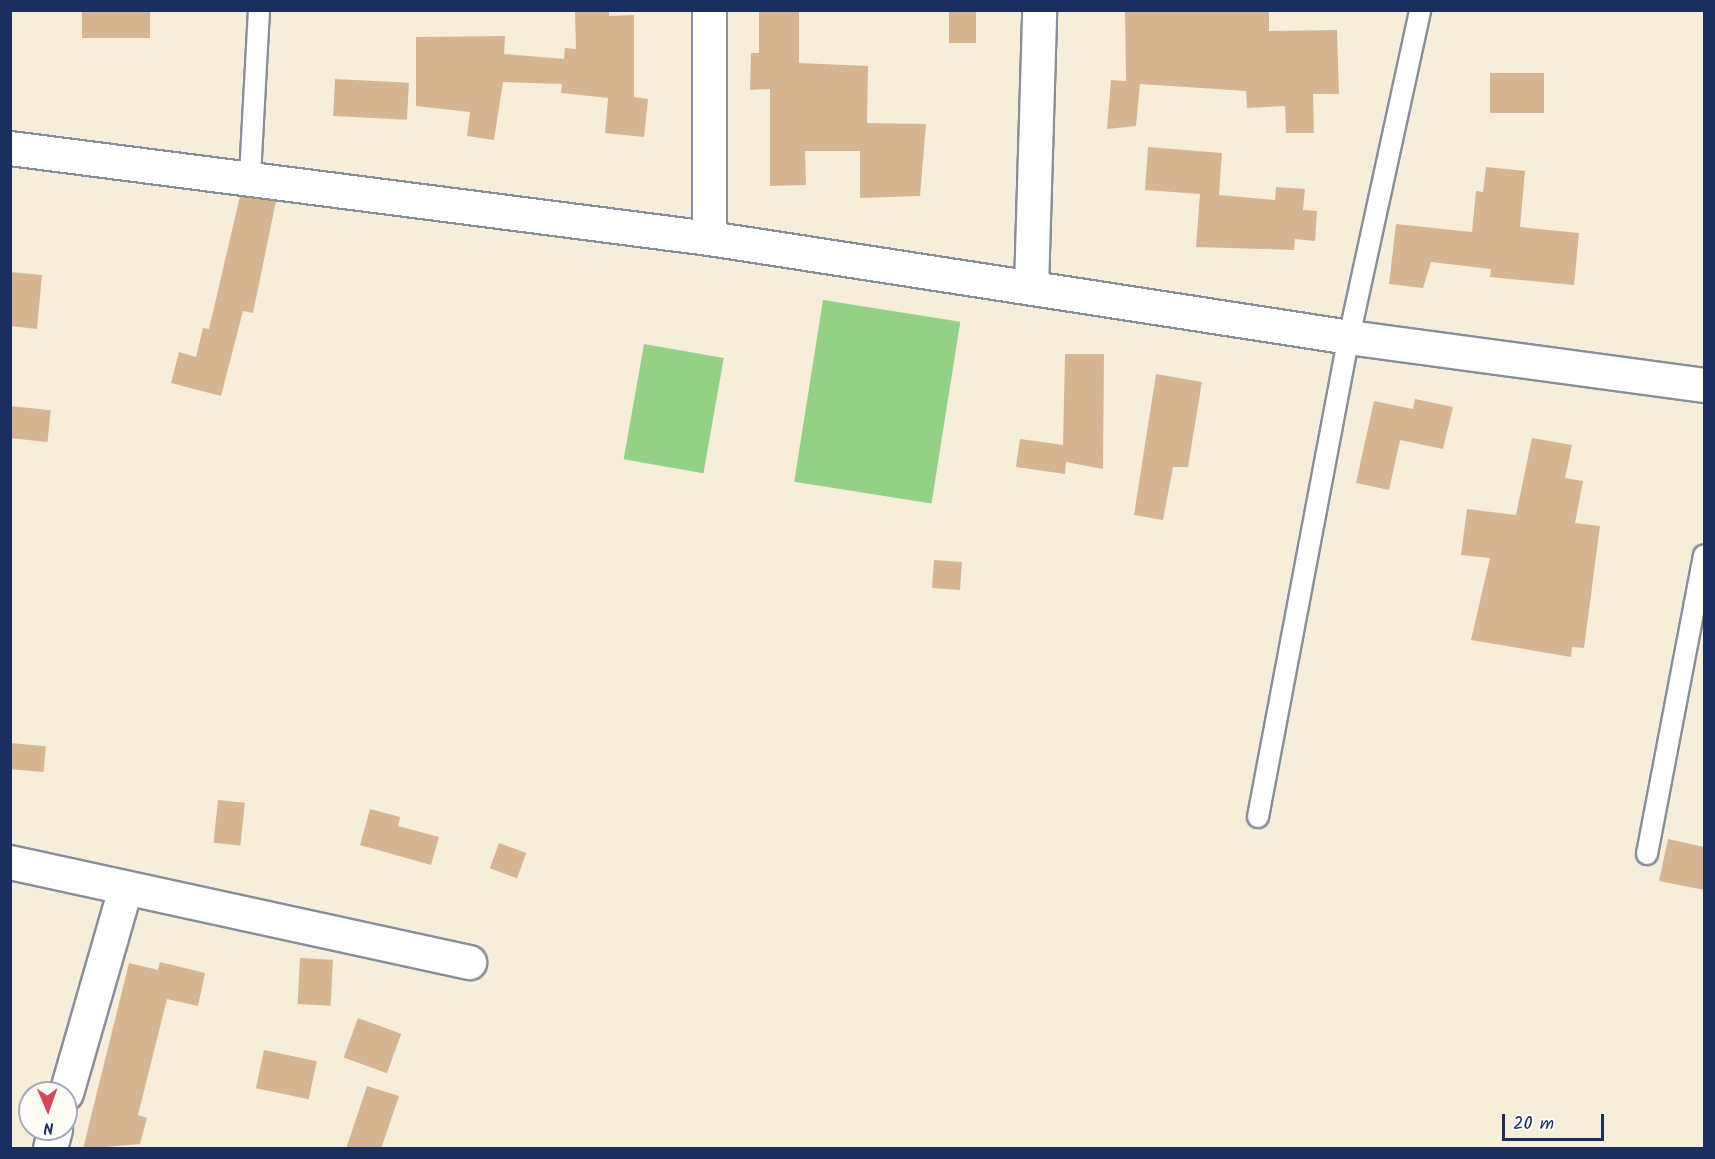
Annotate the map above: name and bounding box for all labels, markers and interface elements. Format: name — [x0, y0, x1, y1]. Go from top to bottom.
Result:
north arrow — [18, 1081, 78, 1141]
scale bar — [1505, 1102, 1607, 1140]
text: 20 m — [1513, 1110, 1554, 1139]
text: N — [43, 1115, 54, 1140]

